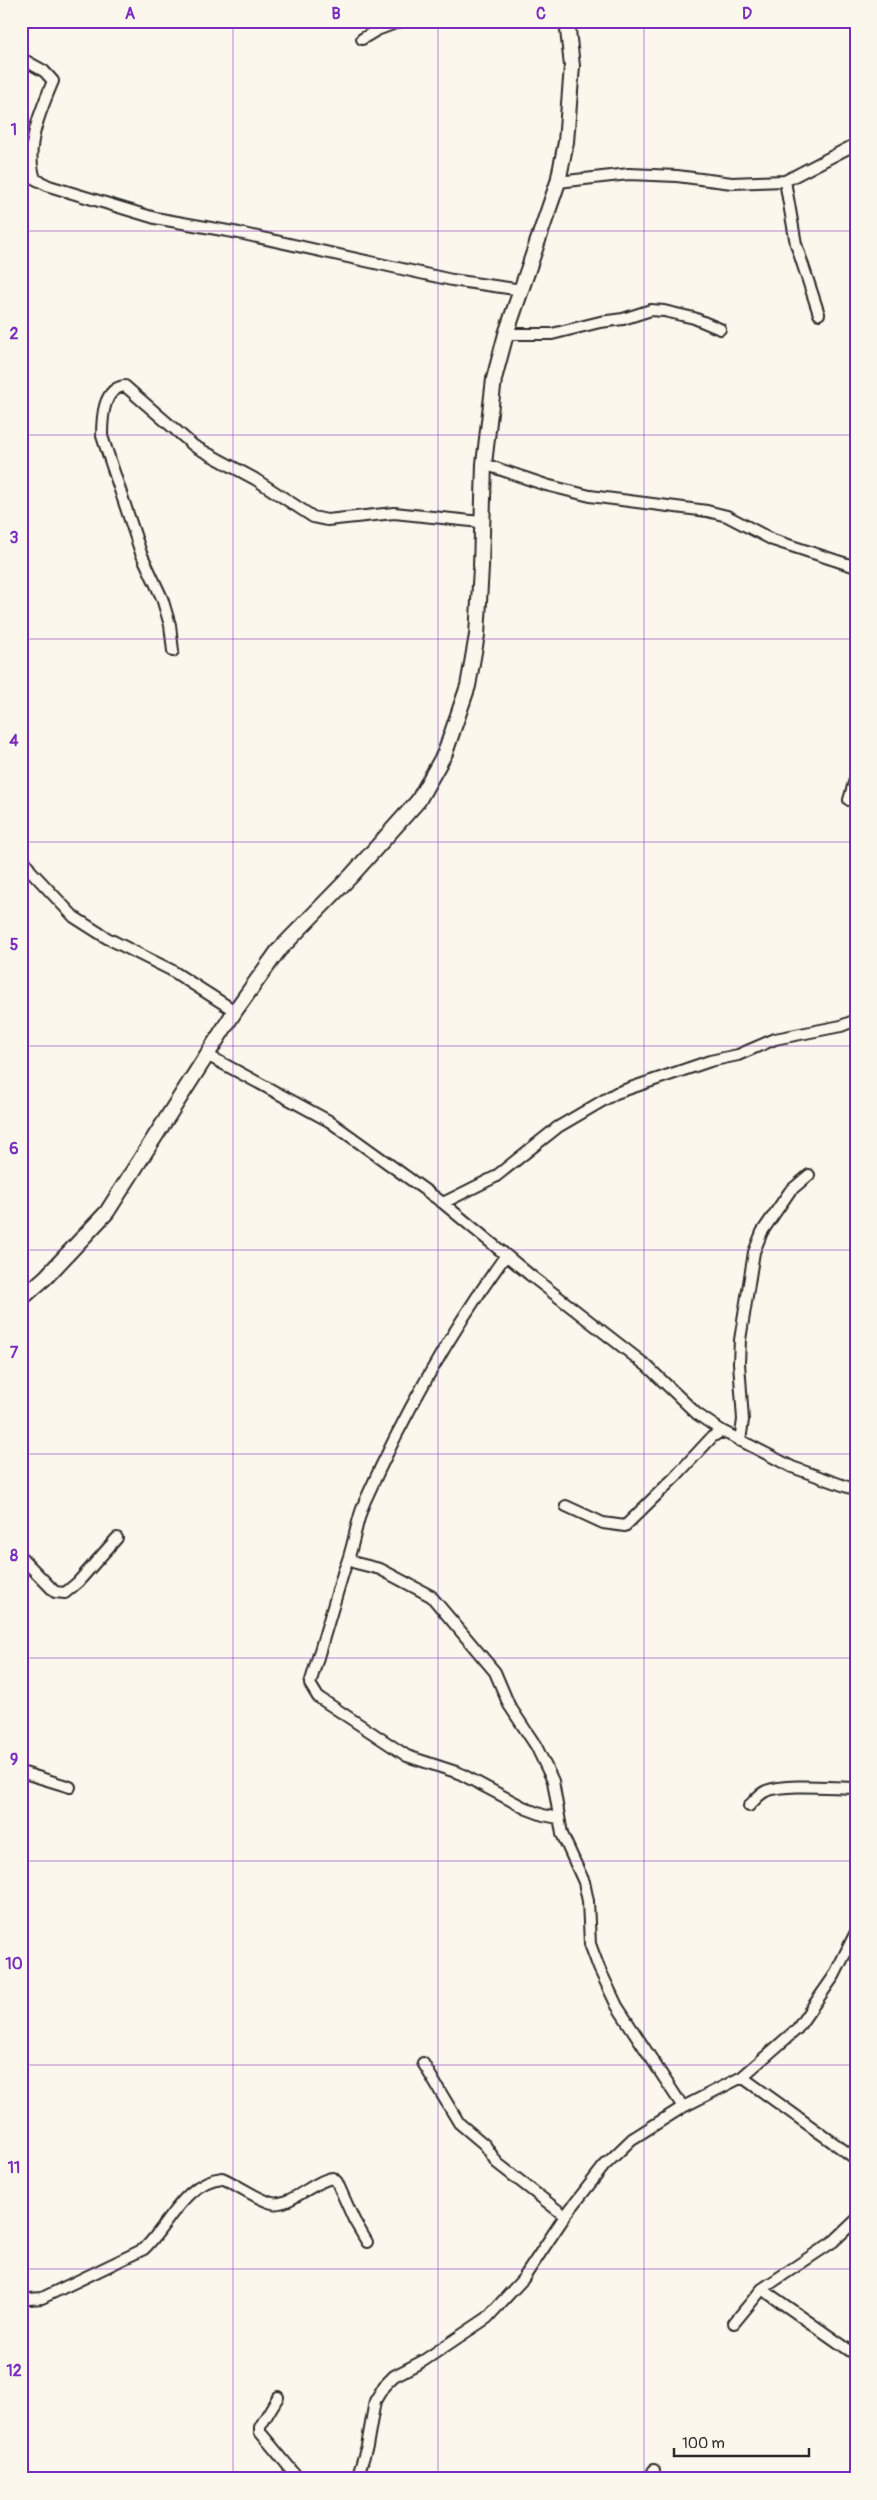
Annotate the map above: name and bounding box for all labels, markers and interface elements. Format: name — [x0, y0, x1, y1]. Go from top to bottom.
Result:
text: A — [125, 4, 136, 24]
text: B — [331, 4, 341, 24]
text: C — [536, 4, 546, 24]
text: D — [742, 4, 752, 24]
text: 1 — [11, 120, 17, 140]
text: 2 — [10, 324, 19, 344]
text: 3 — [10, 528, 19, 548]
text: 4 — [9, 731, 19, 751]
text: 5 — [10, 935, 19, 955]
text: 6 — [9, 1139, 19, 1159]
text: 7 — [10, 1343, 19, 1363]
text: 8 — [10, 1546, 18, 1566]
text: 9 — [10, 1750, 18, 1770]
text: 10 — [5, 1954, 23, 1974]
text: 11 — [8, 2158, 20, 2178]
text: 12 — [6, 2361, 22, 2381]
scale bar — [674, 2425, 810, 2457]
text: 100 m — [682, 2434, 725, 2453]

